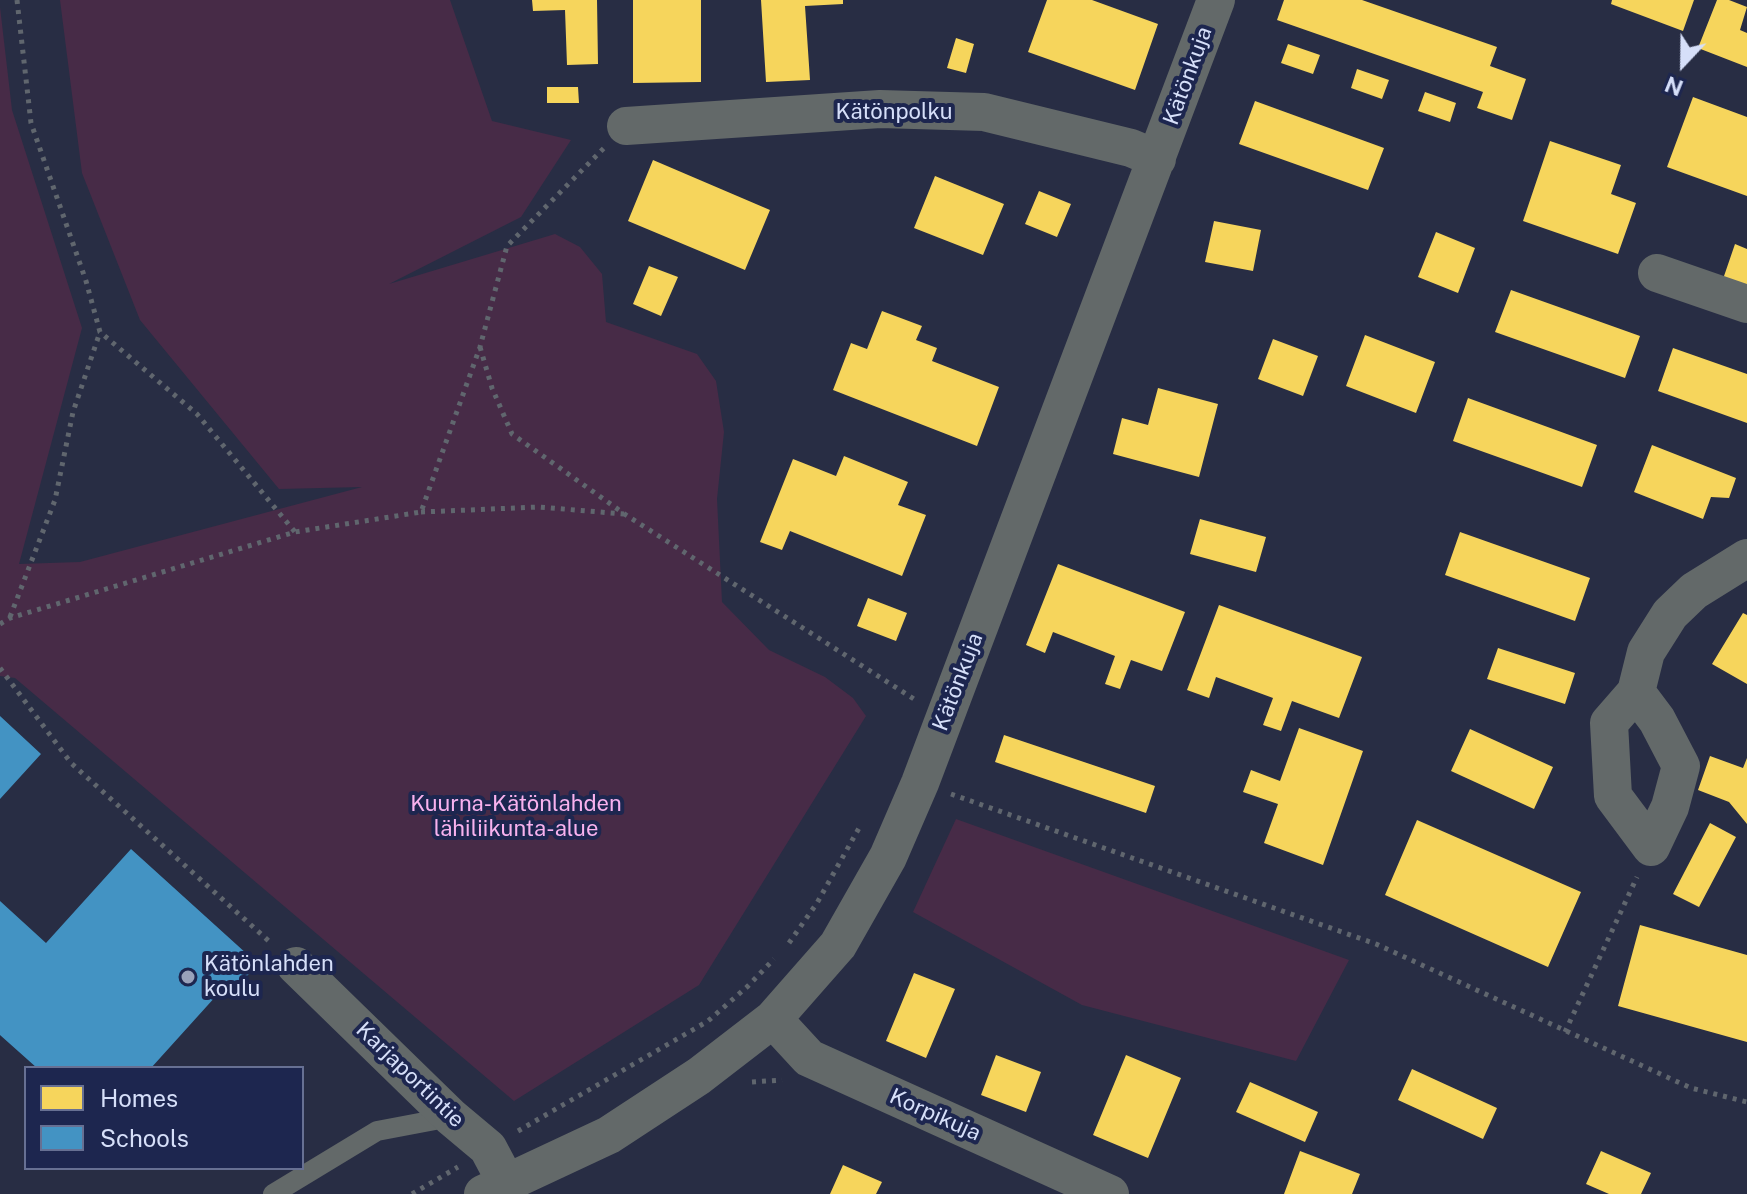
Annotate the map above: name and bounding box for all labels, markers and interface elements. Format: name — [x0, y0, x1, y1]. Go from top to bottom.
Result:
street label: Kätönkuja — [1158, 23, 1218, 129]
north arrow — [1643, 24, 1723, 104]
text: N — [1661, 71, 1687, 102]
street label: Kätönpolku — [836, 99, 952, 125]
street label: Kätönkuja — [927, 629, 989, 735]
park label: Kuurna-Kätönlahden lähiliikunta-alue — [410, 791, 622, 842]
place label: Kätönlahden koulu — [204, 951, 334, 1002]
marker: Kätönlahden koulu — [179, 968, 197, 986]
street label: Karjaportintie — [350, 1017, 470, 1133]
legend — [24, 1066, 304, 1170]
street label: Korpikuja — [885, 1083, 985, 1147]
text: Homes — [100, 1084, 178, 1112]
text: Schools — [100, 1124, 189, 1152]

